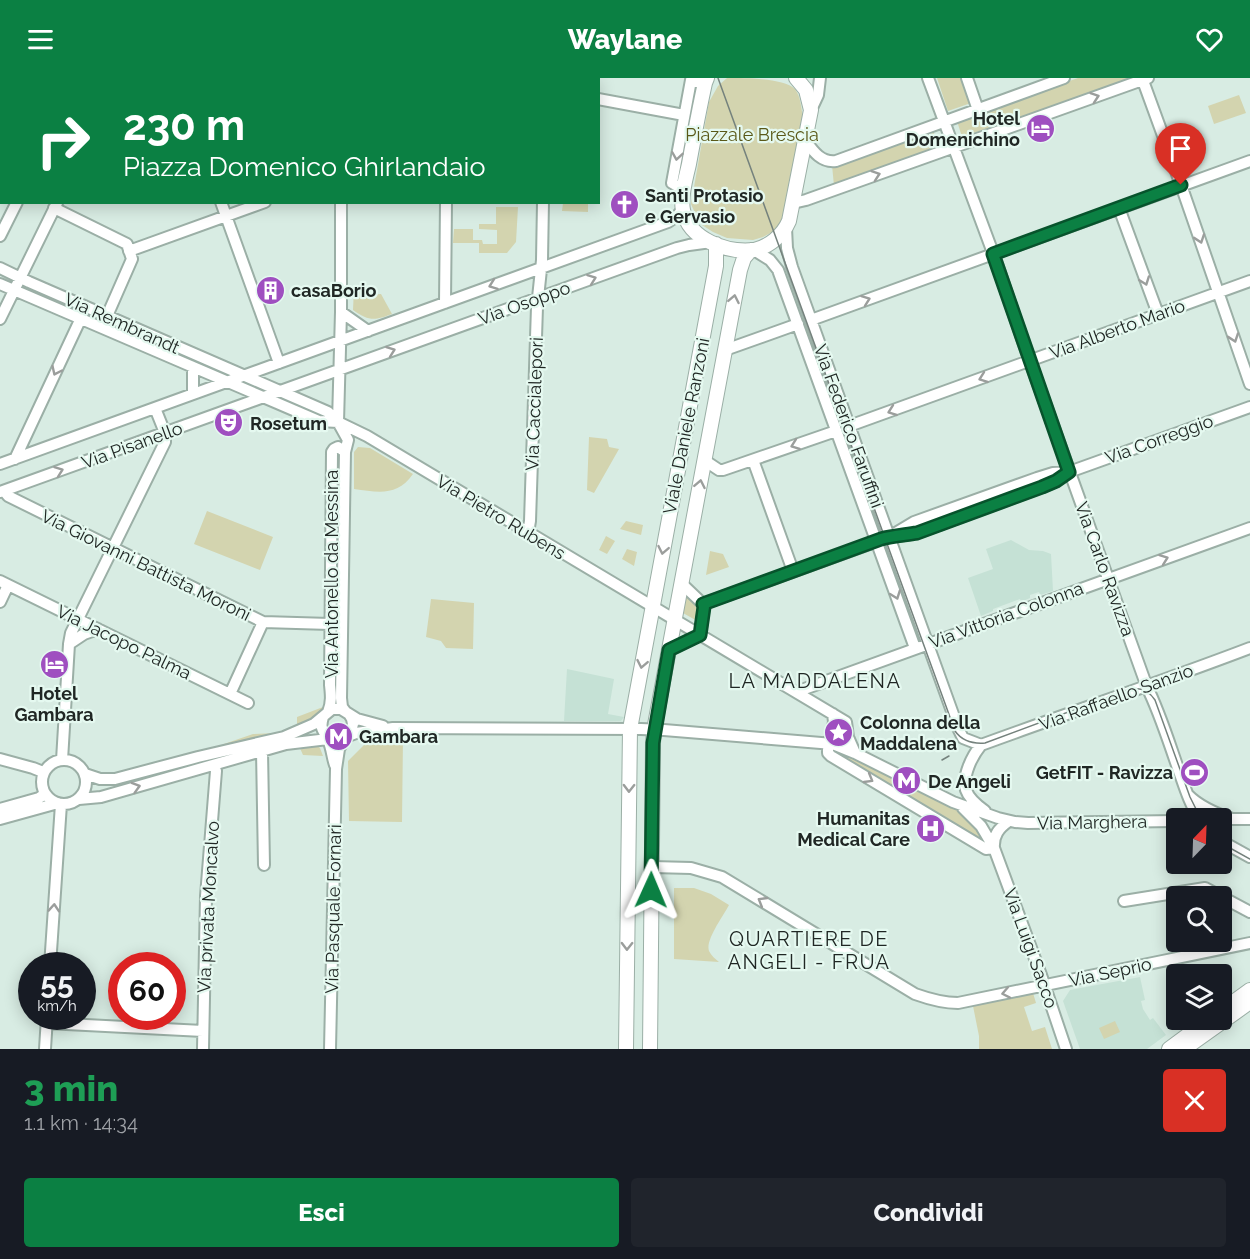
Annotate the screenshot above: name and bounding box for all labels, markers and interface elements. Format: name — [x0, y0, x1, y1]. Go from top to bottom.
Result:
icon: menu — [24, 23, 57, 56]
icon: heart — [1193, 23, 1226, 56]
text: Waylane — [568, 24, 682, 55]
one-way arrow — [1089, 91, 1100, 104]
text: 230 m — [123, 101, 245, 150]
icon: right — [24, 102, 102, 180]
place label: Hotel Domenichino — [906, 108, 1020, 150]
hotel icon: Hotel Domenichino — [1025, 112, 1057, 144]
pin — [1155, 123, 1206, 185]
park label: Piazzale Brescia — [685, 124, 819, 145]
icon: arrive — [1164, 132, 1197, 165]
text: Piazza Domenico Ghirlandaio — [123, 151, 486, 182]
one-way arrow — [671, 151, 683, 160]
one-way arrow — [870, 170, 880, 183]
place label: Santi Protasio e Gervasio — [645, 185, 764, 227]
church icon: Santi Protasio e Gervasio — [608, 189, 640, 221]
one-way arrow — [1193, 233, 1205, 244]
one-way arrow — [586, 273, 597, 286]
building icon: casaBorio — [254, 274, 286, 306]
one-way arrow — [1138, 275, 1151, 286]
street label: Via Osoppo — [475, 277, 573, 329]
one-way arrow — [488, 278, 499, 291]
place label: casaBorio — [291, 280, 376, 301]
street label: Via Rembrandt — [61, 288, 183, 358]
one-way arrow — [727, 294, 740, 304]
one-way arrow — [860, 295, 871, 307]
street label: Via Alberto Mario — [1046, 295, 1188, 363]
one-way arrow — [1227, 332, 1240, 343]
street label: Viale Daniele Ranzoni — [659, 336, 713, 516]
street label: Via Caccialepori — [521, 337, 547, 471]
street label: Via Federico Faruffini — [810, 342, 888, 510]
one-way arrow — [385, 346, 396, 359]
one-way arrow — [51, 365, 63, 376]
one-way arrow — [978, 370, 988, 383]
one-way arrow — [887, 403, 898, 416]
theatre icon: Rosetum — [213, 407, 245, 439]
street label: Via Correggio — [1102, 410, 1216, 468]
place label: Rosetum — [250, 413, 327, 434]
street label: Via Pisanello — [79, 417, 186, 473]
one-way arrow — [790, 438, 800, 451]
one-way arrow — [53, 466, 64, 479]
street label: Via Antonello da Messina — [321, 470, 342, 678]
street label: Via Pietro Rubens — [433, 470, 570, 564]
one-way arrow — [693, 480, 706, 490]
street label: Via Carlo Ravizza — [1071, 499, 1139, 639]
street label: Via Giovanni Battista Moroni — [38, 505, 254, 625]
one-way arrow — [657, 545, 670, 555]
one-way arrow — [1158, 553, 1168, 566]
street label: Via Vittoria Colonna — [926, 577, 1086, 653]
one-way arrow — [888, 589, 901, 600]
street label: Via Jacopo Palma — [53, 600, 195, 684]
hotel icon: Hotel Gambara — [38, 648, 70, 680]
one-way arrow — [636, 659, 649, 669]
street label: Via Raffaello Sanzio — [1036, 659, 1196, 735]
district label: LA MADDALENA — [728, 669, 902, 693]
place label: Hotel Gambara — [14, 683, 94, 725]
place label: Colonna della Maddalena — [860, 712, 980, 754]
place icon: Colonna della Maddalena — [823, 716, 855, 748]
metro station icon: Gambara — [322, 720, 354, 752]
place label: Gambara — [359, 726, 438, 747]
sports icon: GetFIT - Ravizza — [1178, 756, 1210, 788]
place label: GetFIT - Ravizza — [1036, 762, 1173, 783]
metro station icon: De Angeli — [891, 765, 923, 797]
one-way arrow — [863, 771, 873, 783]
place label: De Angeli — [928, 771, 1011, 792]
one-way arrow — [130, 782, 141, 794]
one-way arrow — [623, 783, 635, 792]
place label: Humanitas Medical Care — [797, 808, 910, 850]
north arrow — [1166, 808, 1232, 874]
map controls — [1166, 808, 1232, 1030]
street label: Via Marghera — [1037, 811, 1147, 833]
hospital icon: Humanitas Medical Care — [915, 812, 947, 844]
street label: Via privata Moncalvo — [193, 820, 223, 994]
street label: Via Pasquale Fornari — [321, 824, 345, 994]
position arrow — [619, 858, 683, 922]
street label: Via Luigi Sacco — [1000, 885, 1063, 1011]
button: search — [1166, 886, 1232, 952]
one-way arrow — [758, 897, 768, 909]
one-way arrow — [47, 903, 60, 912]
district label: QUARTIERE DE ANGELI - FRUA — [727, 927, 891, 974]
one-way arrow — [621, 941, 633, 950]
speed limit sign: 60 — [108, 952, 186, 1030]
street label: Via Seprio — [1067, 953, 1154, 991]
button: layers — [1166, 964, 1232, 1030]
text: 55 — [40, 966, 74, 1001]
one-way arrow — [1001, 986, 1011, 999]
text: km/h — [37, 997, 77, 1015]
text: 3 min — [24, 1067, 118, 1109]
button: close — [1163, 1069, 1226, 1132]
text: 1.1 km · 14:34 — [24, 1111, 138, 1135]
button: Esci — [24, 1178, 619, 1247]
button: Condividi — [631, 1178, 1226, 1247]

